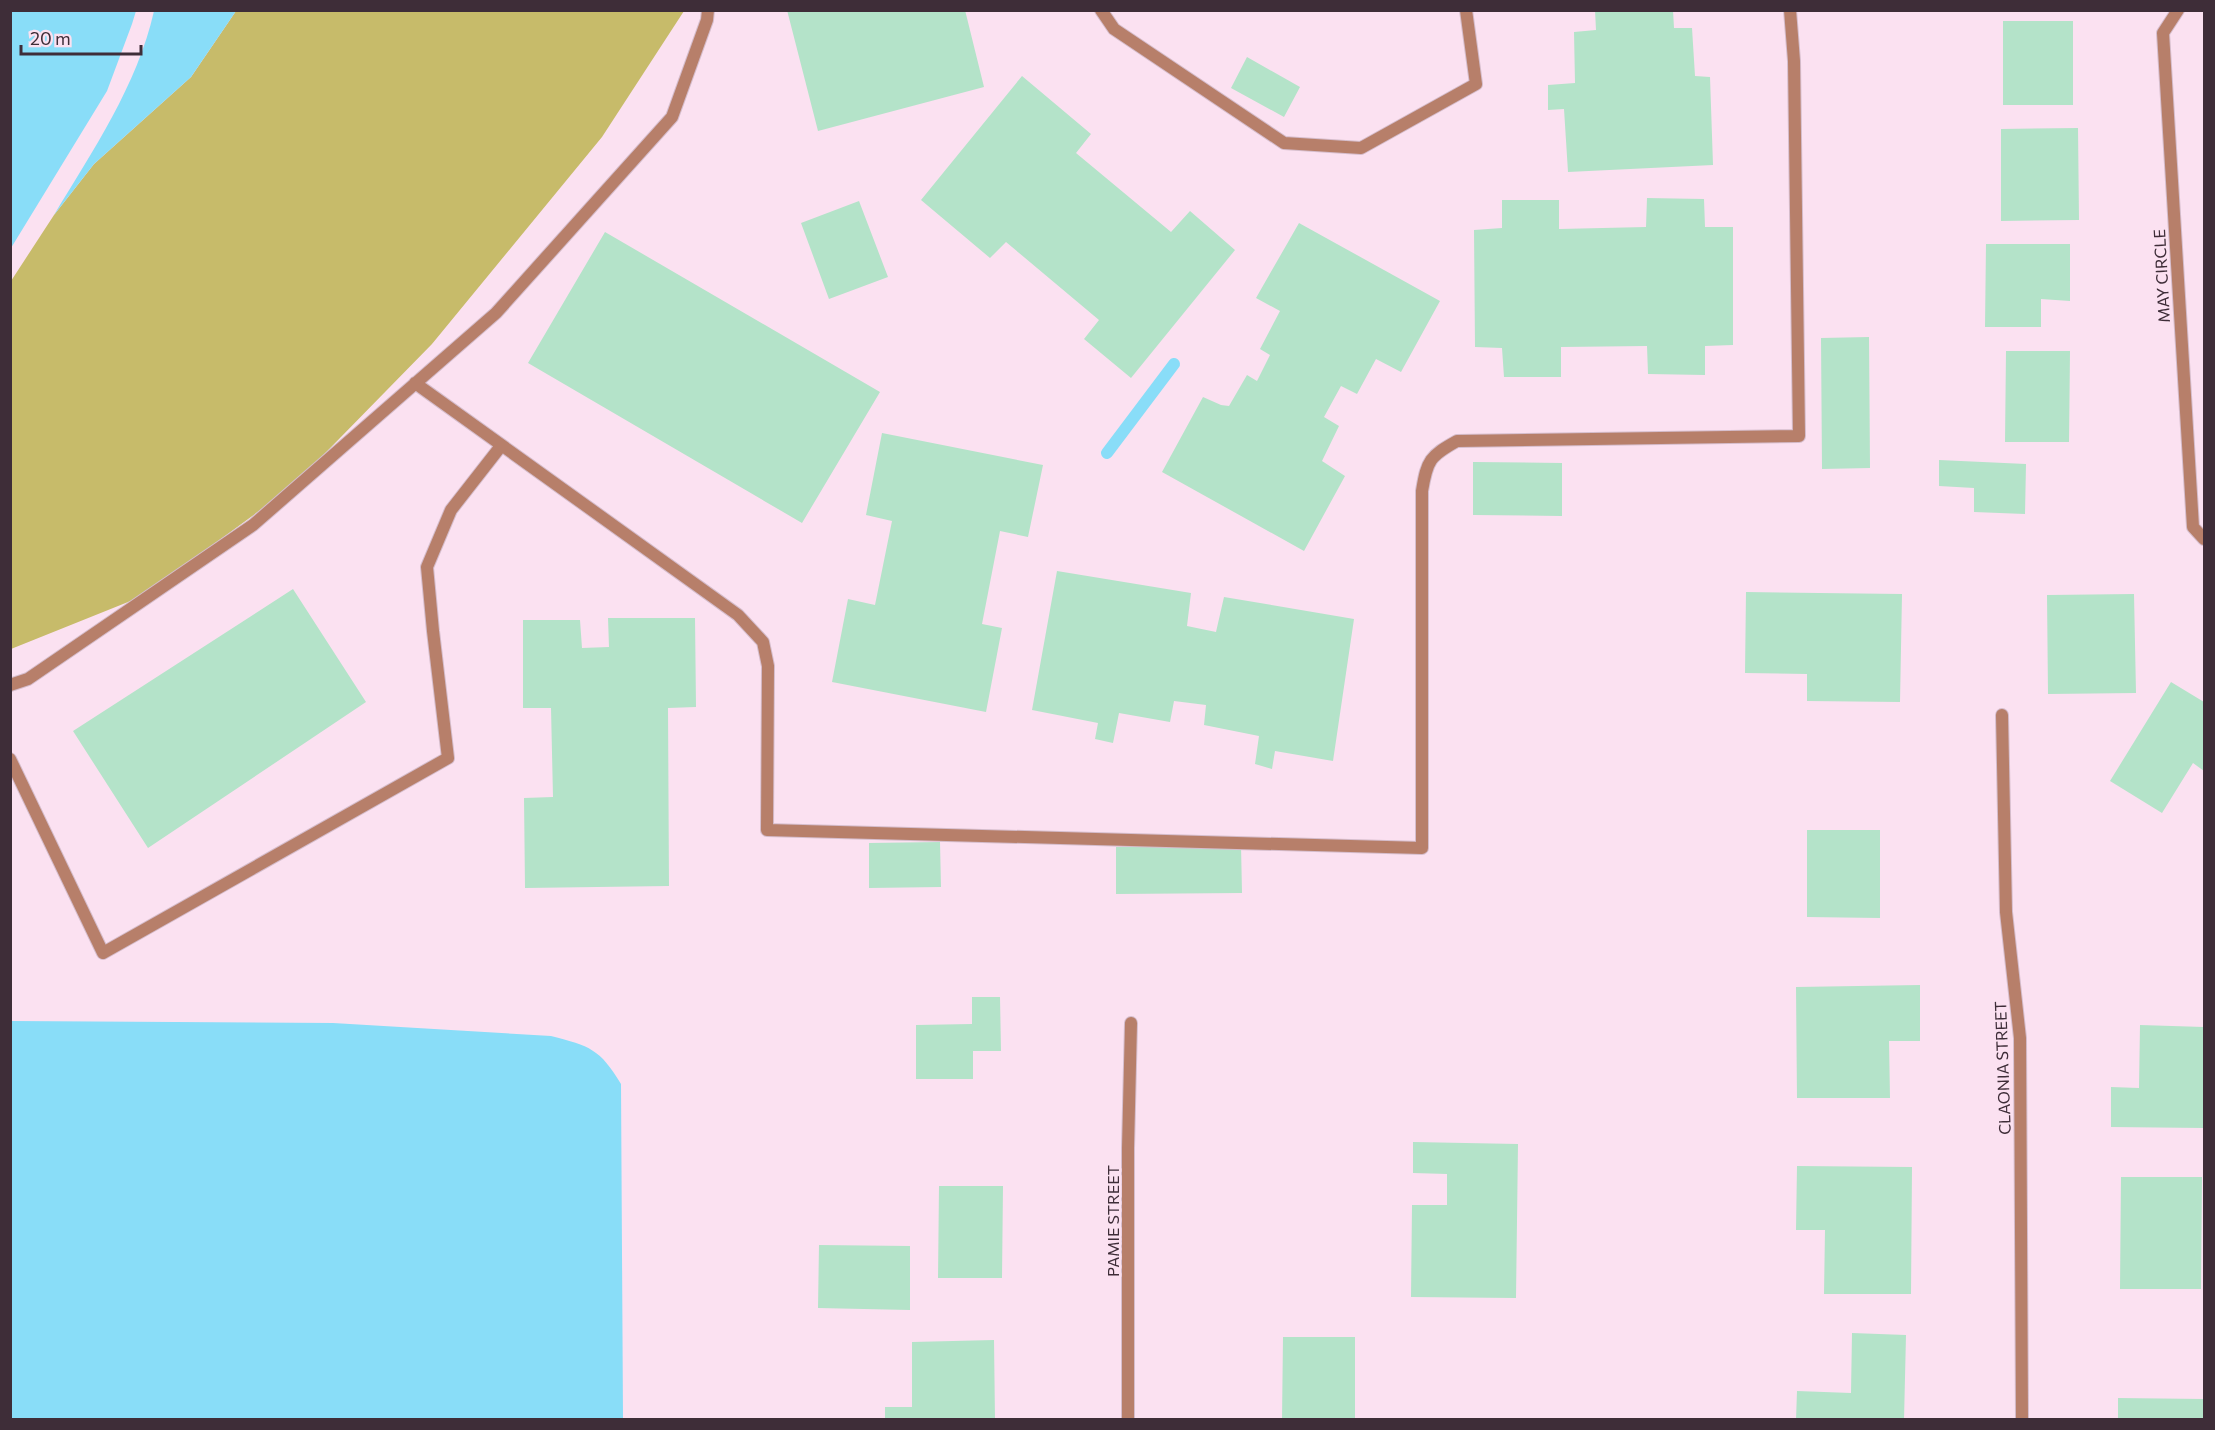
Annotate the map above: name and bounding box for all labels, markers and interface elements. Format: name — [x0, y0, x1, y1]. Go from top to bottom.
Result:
scale bar — [21, 18, 141, 56]
text: 20 m — [30, 27, 71, 49]
street label: MAY CIRCLE — [2149, 229, 2173, 323]
street label: CLAONIA STREET — [1990, 1001, 2014, 1135]
street label: PAMIE STREET — [1103, 1165, 1122, 1277]

